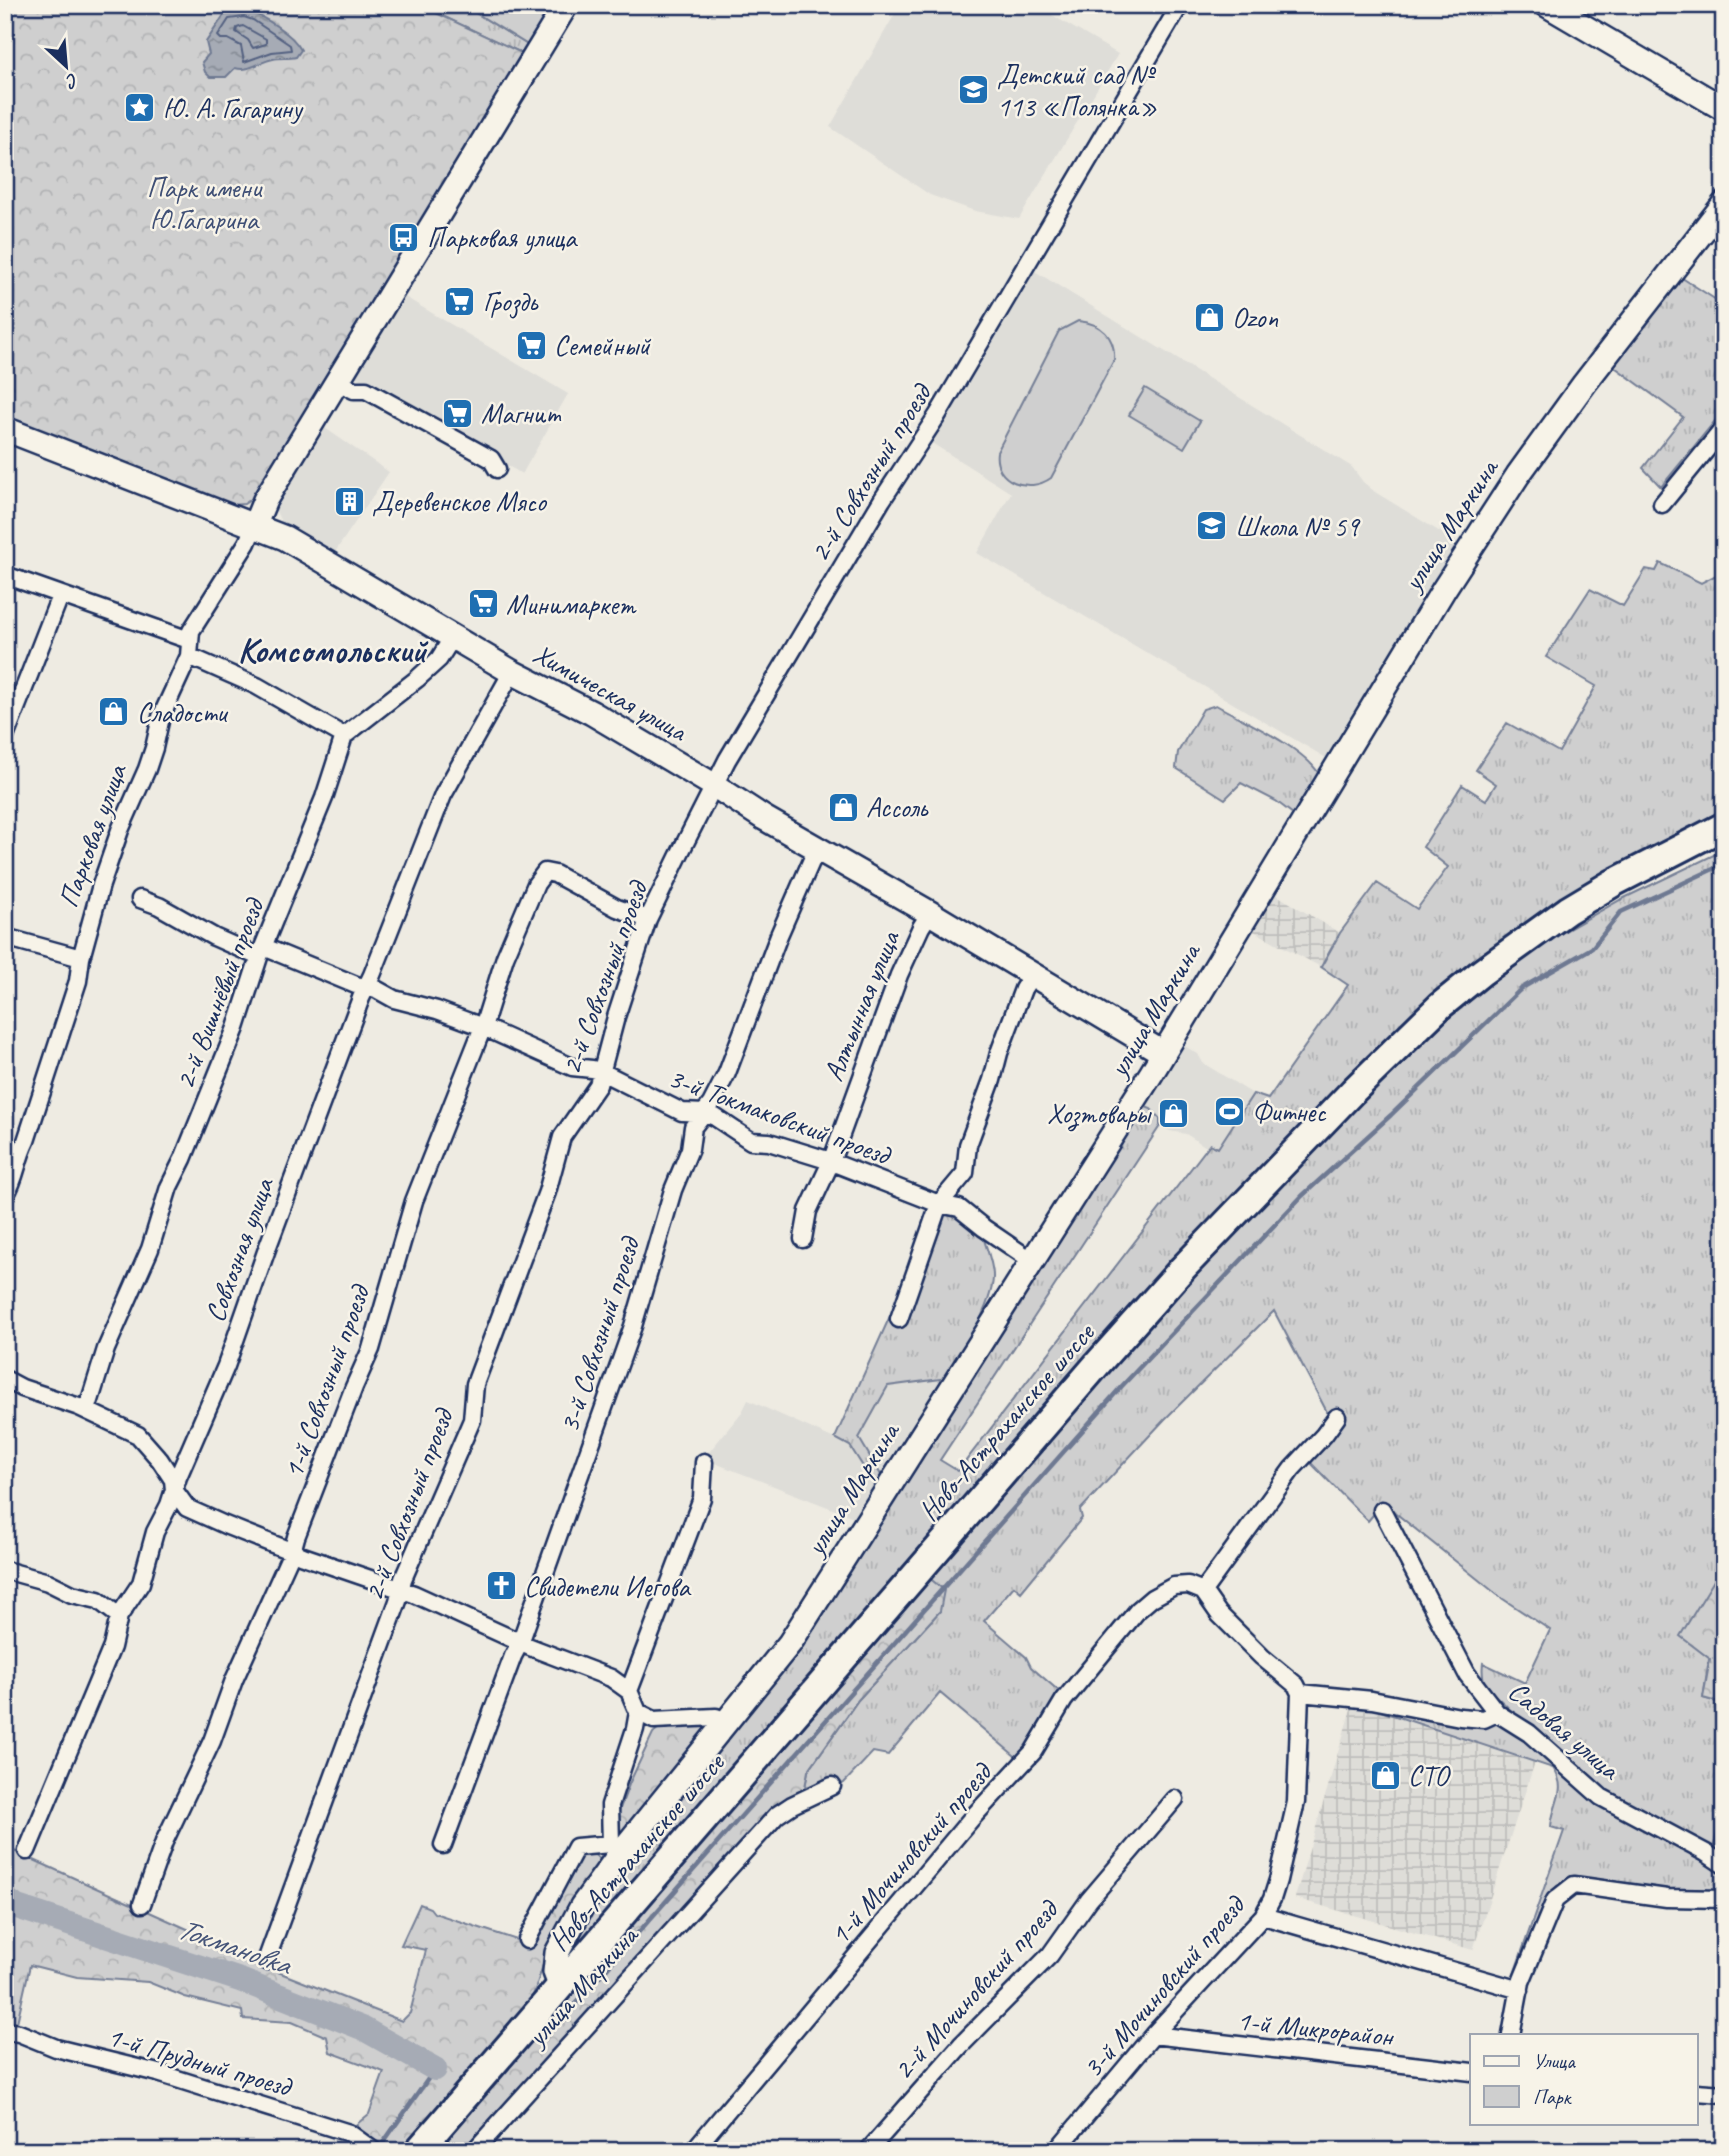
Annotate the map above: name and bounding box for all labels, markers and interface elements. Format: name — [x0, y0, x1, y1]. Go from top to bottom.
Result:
north arrow — [32, 32, 102, 102]
place label: Детский сад № 113 «Полянка» — [997, 57, 1157, 124]
text: С — [61, 68, 82, 94]
school or university icon: Детский сад № 113 «Полянка» — [957, 73, 991, 107]
place icon: Ю. А. Гагарину — [123, 91, 157, 125]
place label: Ю. А. Гагарину — [163, 91, 304, 126]
park label: Парк имени Ю.Гагарина — [147, 170, 263, 237]
bus stop icon: Парковая улица — [387, 220, 421, 254]
place label: Парковая улица — [427, 220, 578, 255]
supermarket icon: Гроздь — [443, 284, 477, 318]
place label: Гроздь — [483, 284, 539, 319]
shop icon: Ozon — [1192, 300, 1226, 334]
place label: Ozon — [1232, 300, 1278, 335]
supermarket icon: Семейный — [514, 328, 548, 362]
place label: Семейный — [554, 328, 651, 363]
street label: 2-й Совхозный проезд — [802, 376, 940, 568]
supermarket icon: Магнит — [441, 396, 475, 430]
place label: Магнит — [481, 396, 562, 431]
street label: улица Маркина — [1394, 451, 1507, 599]
building icon: Деревенское Мясо — [332, 484, 366, 518]
place label: Деревенское Мясо — [372, 484, 548, 519]
school or university icon: Школа № 59 — [1195, 509, 1229, 543]
place label: Школа № 59 — [1235, 509, 1361, 544]
supermarket icon: Минимаркет — [466, 587, 500, 621]
place label: Минимаркет — [506, 587, 637, 622]
district label: Комсомольский — [238, 628, 428, 673]
street label: Химическая улица — [527, 636, 694, 749]
shop icon: Сладости — [97, 695, 131, 729]
place label: Сладости — [137, 695, 229, 730]
street label: Парковая улица — [50, 758, 135, 912]
shop icon: Ассоль — [826, 790, 860, 824]
place label: Ассоль — [866, 790, 929, 825]
street label: 2-й Совхозный проезд — [553, 874, 656, 1079]
street label: 2-й Вишнёвый проезд — [167, 891, 272, 1094]
street label: Алтынная улица — [815, 924, 908, 1086]
street label: улица Маркина — [1100, 935, 1209, 1085]
street label: 3-й Токмаковский проезд — [664, 1060, 897, 1173]
sports icon: Фитнес — [1212, 1094, 1246, 1128]
place label: Фитнес — [1252, 1094, 1327, 1129]
place label: Хозтовары — [1047, 1096, 1152, 1132]
shop icon: Хозтовары — [1156, 1096, 1190, 1130]
street label: Совхозная улица — [197, 1172, 282, 1326]
street label: 3-й Совхозный проезд — [551, 1231, 648, 1436]
street label: 1-й Совхозный проезд — [275, 1278, 378, 1483]
street label: Ново-Астраханское шоссе — [911, 1315, 1102, 1528]
street label: 2-й Совхозный проезд — [355, 1402, 462, 1605]
street label: улица Маркина — [797, 1414, 908, 1563]
church icon: Свидетели Иегова — [484, 1569, 518, 1603]
place label: Свидетели Иегова — [524, 1569, 691, 1604]
street label: Садовая улица — [1501, 1673, 1628, 1788]
street label: Ново-Астраханское шоссе — [541, 1745, 732, 1958]
street label: 1-й Мочиновский проезд — [822, 1754, 1000, 1952]
shop icon: СТО — [1368, 1758, 1402, 1792]
place label: СТО — [1408, 1758, 1451, 1793]
street label: 3-й Мочиновский проезд — [1075, 1887, 1253, 2085]
street label: 2-й Мочиновский проезд — [885, 1891, 1067, 2087]
water label: Токмановка — [173, 1909, 298, 1984]
street label: улица Маркина — [518, 1917, 647, 2055]
street label: 1-й Микрорайон — [1235, 2002, 1396, 2054]
street label: 1-й Прудный проезд — [104, 2018, 297, 2105]
legend — [1470, 2034, 1698, 2124]
text: Улица — [1533, 2048, 1576, 2074]
text: Парк — [1533, 2084, 1573, 2110]

